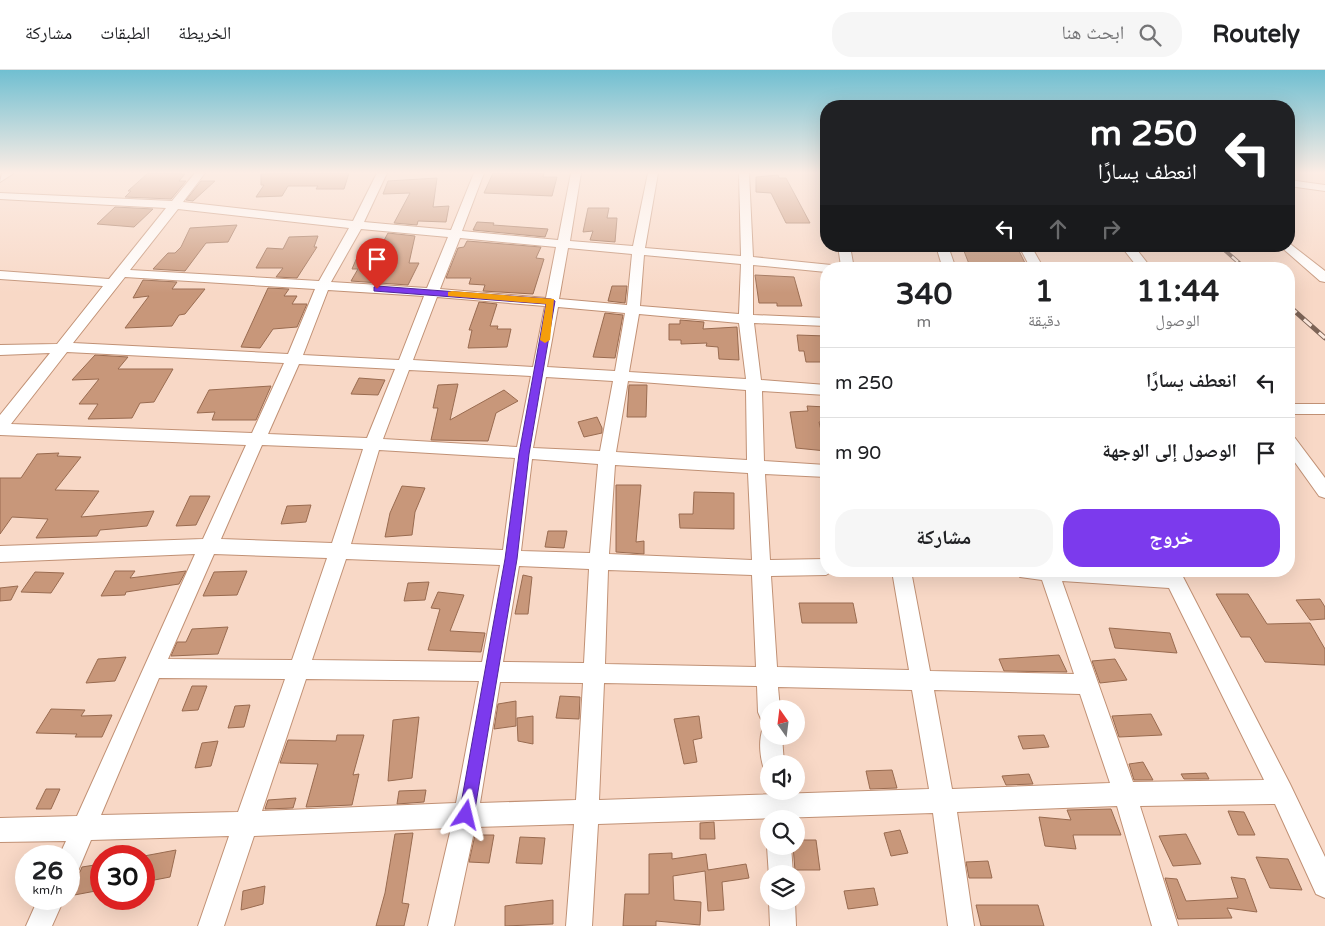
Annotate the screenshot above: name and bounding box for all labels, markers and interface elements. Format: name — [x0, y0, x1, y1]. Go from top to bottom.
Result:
search box — [832, 12, 1182, 57]
text: Routely — [1212, 20, 1300, 49]
icon: search — [1136, 21, 1164, 49]
text: مشاركة — [25, 22, 72, 44]
text: الطبقات — [100, 22, 150, 44]
text: الخريطة — [178, 22, 231, 44]
text: ابحث هنا — [1061, 22, 1124, 44]
text: 250 m — [1090, 113, 1197, 155]
icon: left — [1215, 120, 1280, 185]
text: انعطف يسارًا — [1098, 159, 1197, 185]
icon: left — [991, 215, 1019, 243]
icon: ahead — [1044, 215, 1072, 243]
icon: right — [1097, 215, 1125, 243]
pin — [356, 238, 398, 289]
icon: arrive — [363, 245, 391, 273]
text: 1 — [1035, 273, 1054, 310]
text: 11:44 — [1136, 273, 1219, 310]
text: 340 — [896, 276, 952, 313]
text: دقيقة — [1028, 311, 1060, 331]
text: الوصول — [1156, 311, 1200, 331]
text: m — [917, 312, 931, 332]
icon: left — [1252, 369, 1280, 397]
text: انعطف يسارًا — [1146, 370, 1237, 392]
text: 250 m — [835, 372, 893, 394]
icon: arrive — [1252, 439, 1280, 467]
text: الوصول إلى الوجهة — [1102, 440, 1237, 462]
text: 90 m — [835, 442, 881, 464]
button: مشاركة — [835, 509, 1053, 567]
button: خروج — [1063, 509, 1280, 567]
north arrow — [760, 700, 805, 745]
map controls — [760, 700, 805, 910]
button: sound — [760, 755, 805, 800]
position arrow — [439, 788, 491, 840]
button: search — [760, 810, 805, 855]
speed limit sign: 30 — [90, 845, 155, 910]
text: 26 — [32, 856, 63, 886]
button: layers — [760, 865, 805, 910]
text: km/h — [32, 883, 63, 897]

